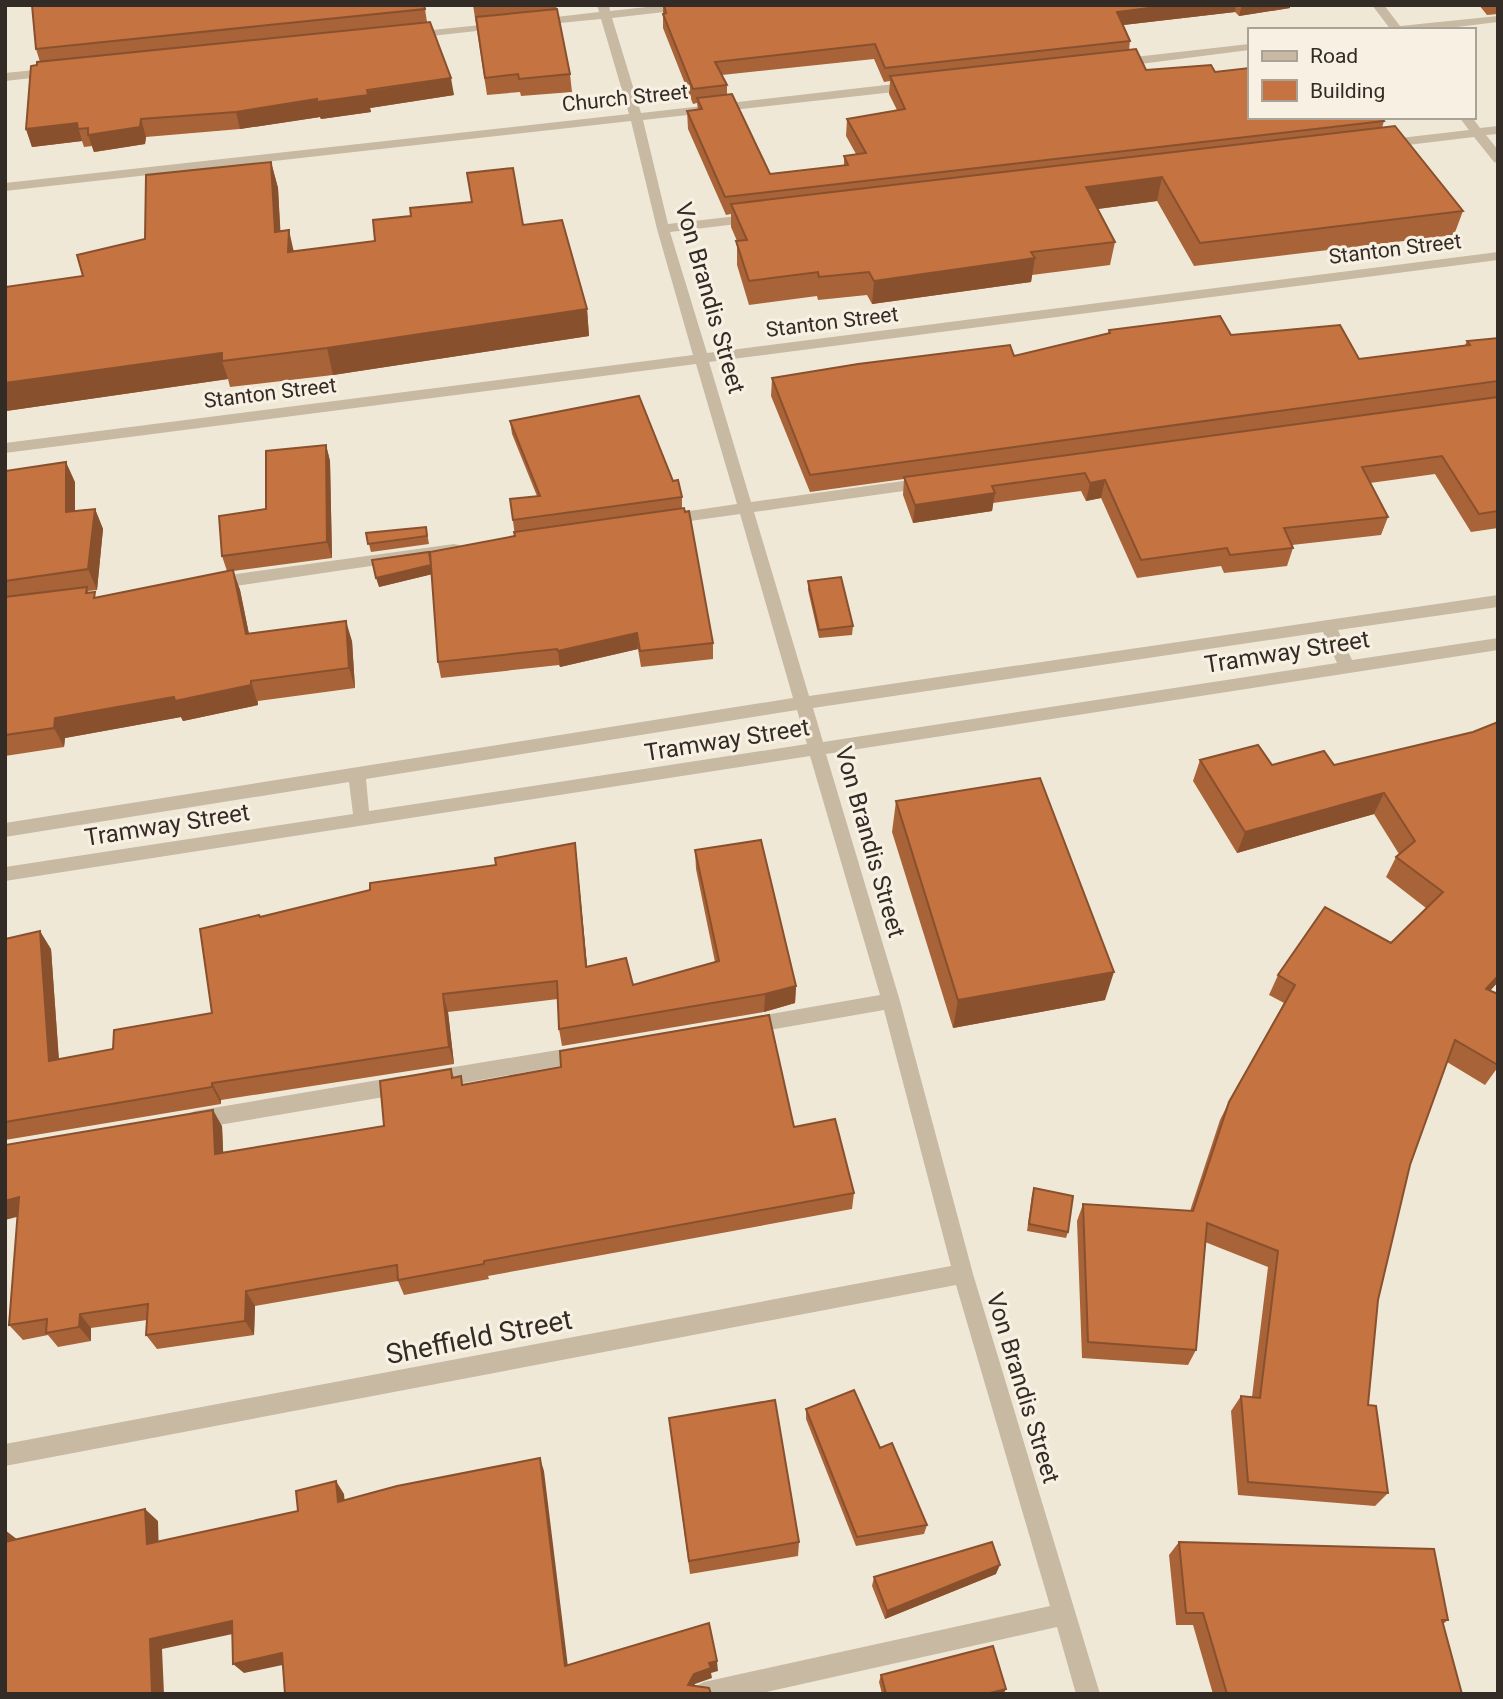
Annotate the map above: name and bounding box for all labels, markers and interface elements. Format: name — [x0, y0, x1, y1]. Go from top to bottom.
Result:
legend — [1248, 28, 1475, 119]
text: Road — [1310, 44, 1358, 68]
street label: Church Street — [561, 79, 689, 117]
text: Building — [1310, 79, 1385, 103]
street label: Von Brandis Street — [669, 199, 751, 397]
street label: Stanton Street — [1327, 229, 1463, 269]
street label: Stanton Street — [764, 302, 900, 342]
street label: Stanton Street — [202, 373, 338, 413]
street label: Tramway Street — [1202, 625, 1372, 679]
street label: Tramway Street — [642, 713, 812, 767]
street label: Von Brandis Street — [829, 743, 911, 941]
street label: Tramway Street — [82, 798, 252, 852]
street label: Von Brandis Street — [981, 1289, 1065, 1487]
street label: Sheffield Street — [383, 1303, 575, 1371]

